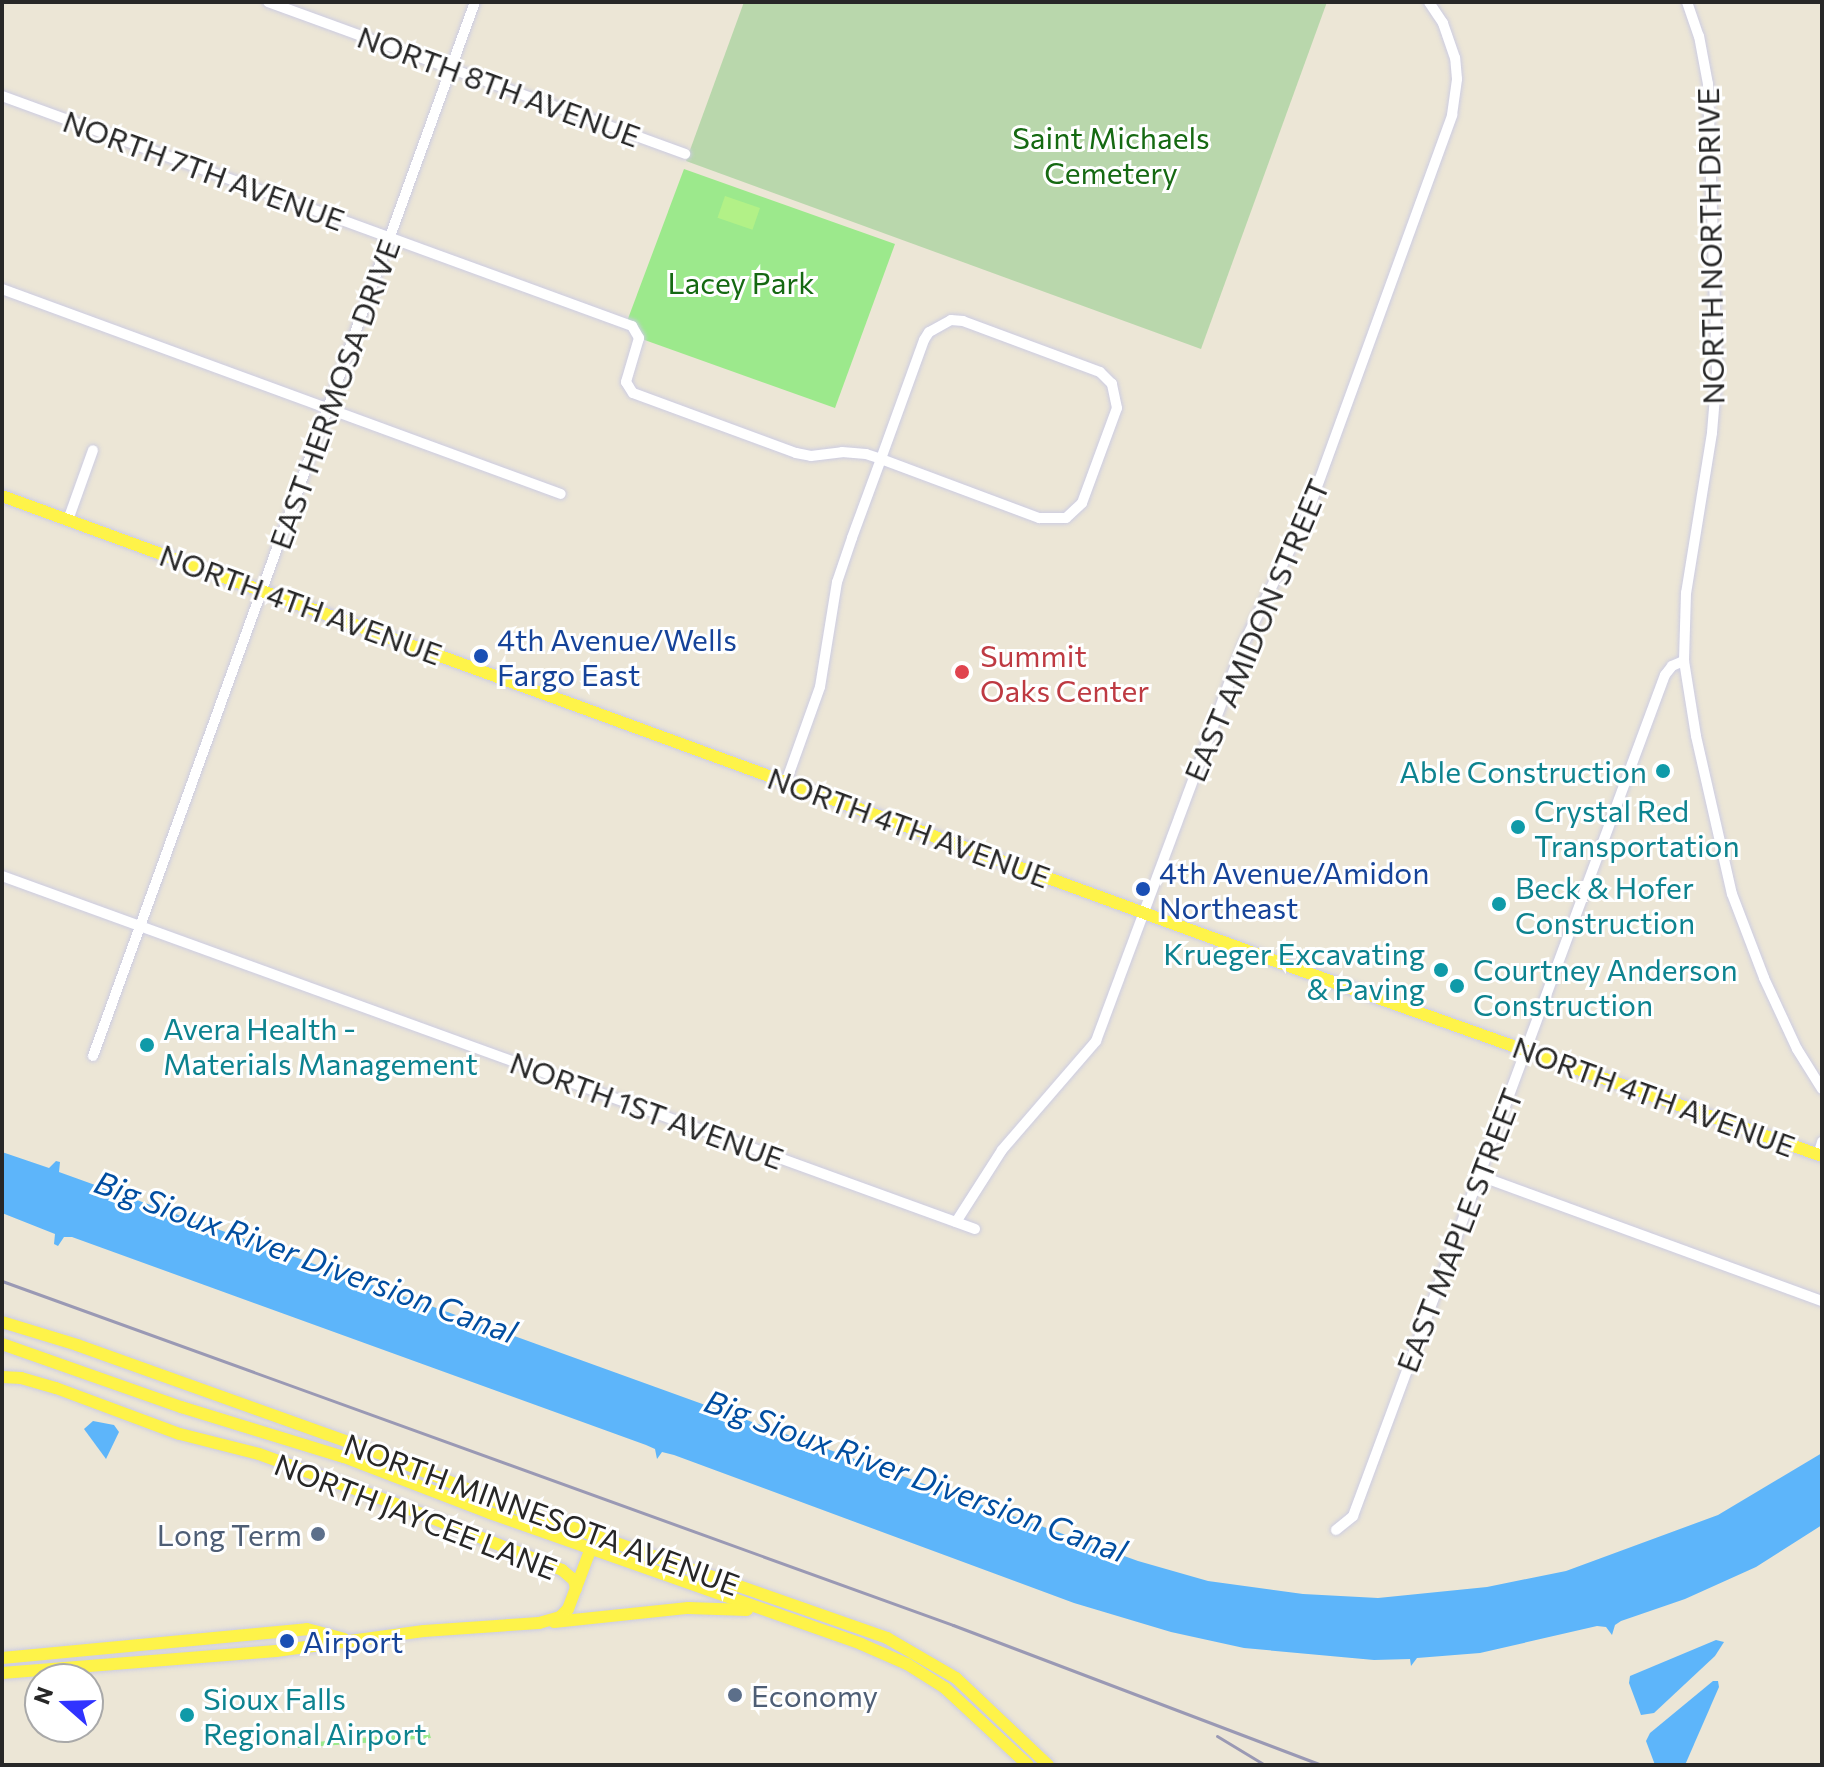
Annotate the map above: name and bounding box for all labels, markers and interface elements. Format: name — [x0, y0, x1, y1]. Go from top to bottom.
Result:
street label: NORTH 8TH AVENUE — [353, 18, 645, 154]
street label: NORTH NORTH DRIVE — [1689, 87, 1731, 405]
street label: NORTH 7TH AVENUE — [58, 102, 350, 238]
park label: Saint Michaels Cemetery — [1012, 119, 1210, 190]
street label: EAST HERMOSA DRIVE — [261, 234, 407, 554]
park label: Lacey Park — [667, 264, 815, 300]
street label: EAST AMIDON STREET — [1176, 473, 1336, 787]
street label: NORTH 4TH AVENUE — [155, 536, 447, 672]
place label: 4th Avenue/Wells Fargo East — [497, 621, 737, 692]
place label: Summit Oaks Center — [980, 637, 1149, 708]
marker: 4th Avenue/Wells Fargo East — [472, 647, 490, 665]
marker: Summit Oaks Center — [951, 661, 973, 683]
place label: Able Construction — [1399, 753, 1647, 789]
street label: NORTH 4TH AVENUE — [763, 759, 1055, 895]
marker: Able Construction — [1654, 762, 1672, 780]
place label: Crystal Red Transportation — [1534, 792, 1740, 862]
marker: Crystal Red Transportation — [1509, 818, 1527, 836]
place label: 4th Avenue/Amidon Northeast — [1159, 854, 1429, 924]
place label: Beck & Hofer Construction — [1515, 869, 1695, 940]
marker: 4th Avenue/Amidon Northeast — [1134, 880, 1152, 898]
marker: Beck & Hofer Construction — [1490, 895, 1508, 913]
place label: Krueger Excavating & Paving — [1163, 935, 1425, 1006]
place label: Courtney Anderson Construction — [1473, 951, 1738, 1022]
marker: Krueger Excavating & Paving — [1432, 961, 1450, 979]
marker: Courtney Anderson Construction — [1448, 977, 1466, 995]
place label: Avera Health - Materials Management — [163, 1010, 478, 1080]
street label: NORTH 4TH AVENUE — [1508, 1028, 1800, 1164]
marker: Avera Health - Materials Management — [138, 1036, 156, 1054]
street label: NORTH 1ST AVENUE — [505, 1044, 789, 1176]
street label: EAST MAPLE STREET — [1388, 1083, 1530, 1377]
water label: Big Sioux River Diversion Canal — [90, 1162, 522, 1350]
water label: Big Sioux River Diversion Canal — [700, 1381, 1132, 1569]
street label: NORTH MINNESOTA AVENUE — [340, 1426, 744, 1602]
street label: NORTH JAYCEE LANE — [270, 1446, 562, 1586]
place label: Long Term — [157, 1516, 302, 1552]
marker: Long Term — [309, 1525, 327, 1543]
place label: Airport — [303, 1623, 403, 1659]
marker: Airport — [278, 1632, 296, 1650]
north arrow — [24, 1663, 104, 1743]
place label: Economy — [751, 1677, 878, 1713]
place label: Sioux Falls Regional Airport — [203, 1680, 426, 1750]
text: N — [27, 1683, 58, 1708]
marker: Economy — [726, 1686, 744, 1704]
marker: Sioux Falls Regional Airport — [178, 1706, 196, 1724]

